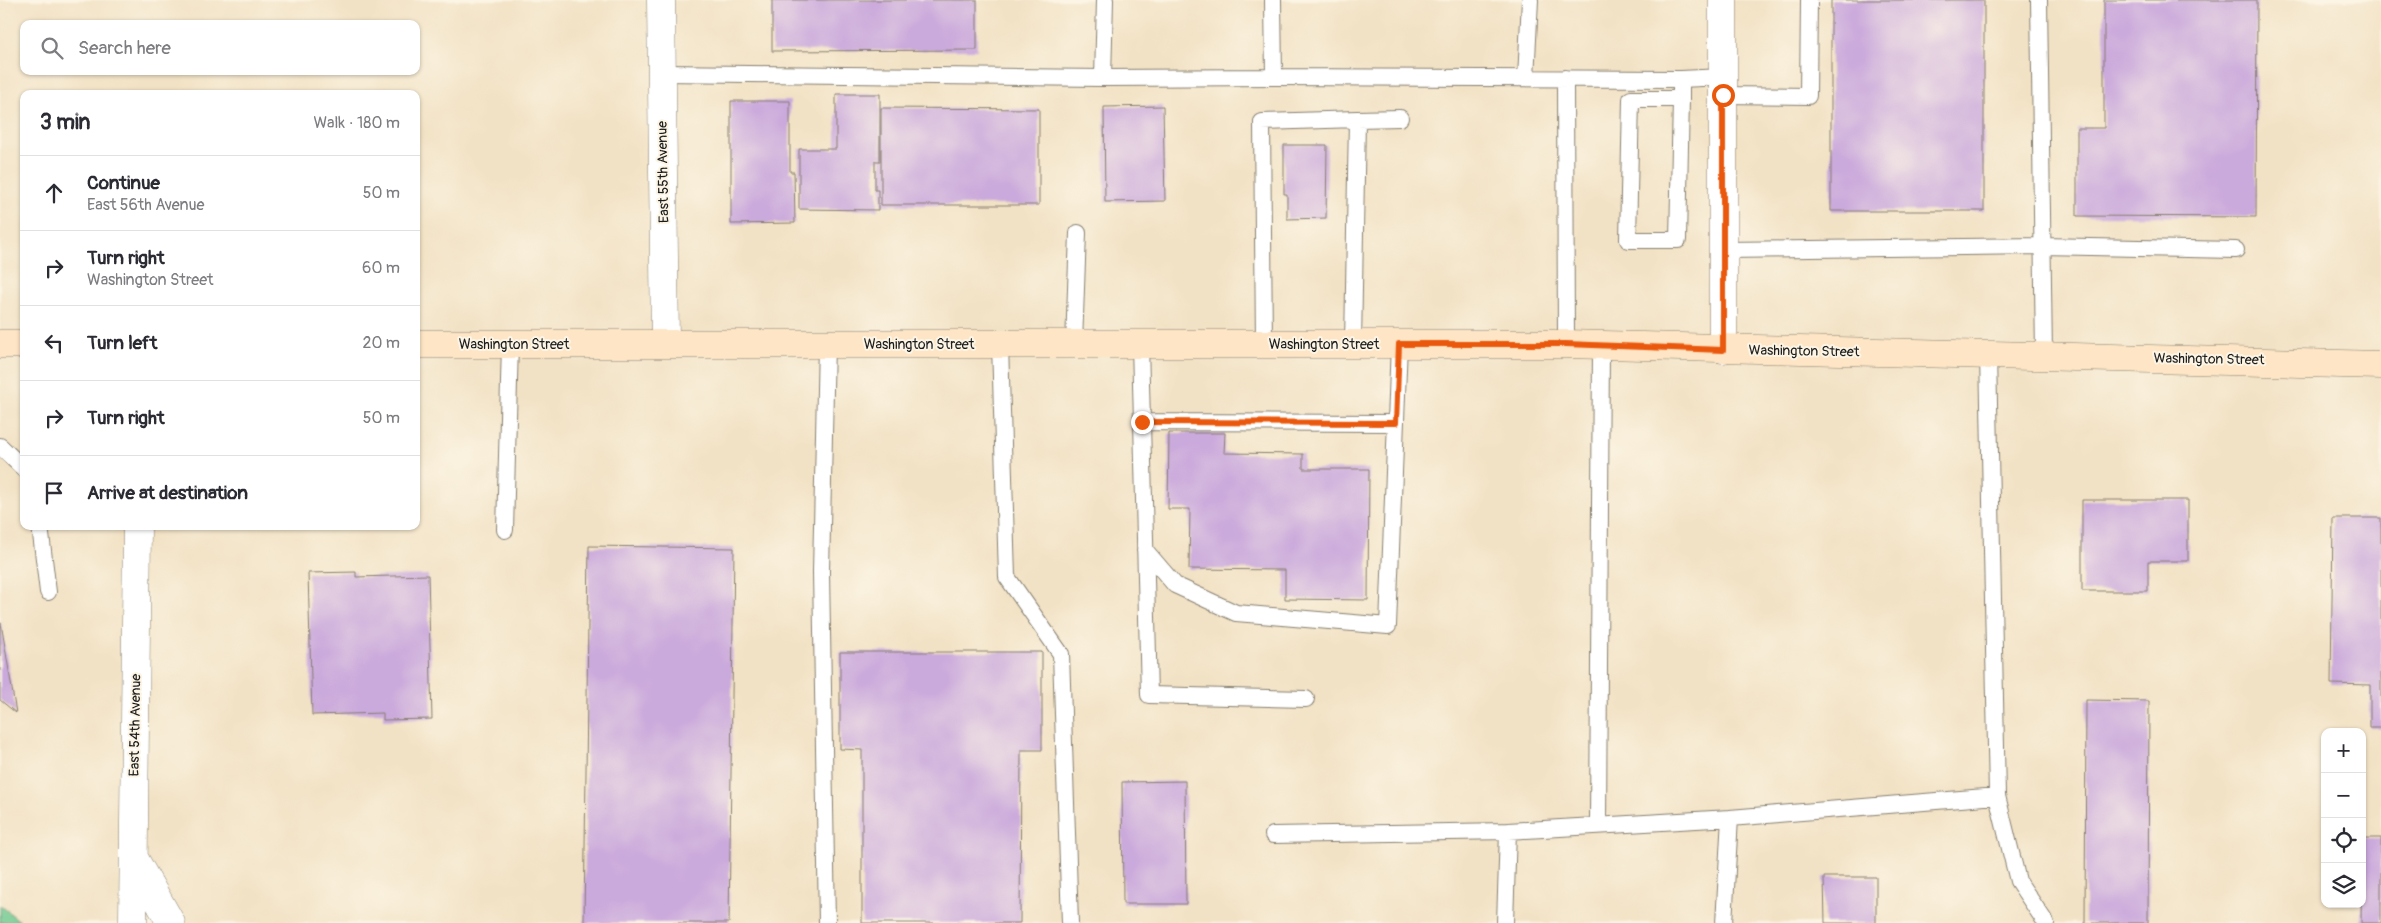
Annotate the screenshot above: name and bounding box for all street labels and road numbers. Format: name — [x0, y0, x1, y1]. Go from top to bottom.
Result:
street label: East 55th Avenue — [654, 121, 672, 223]
street label: Washington Street — [459, 336, 570, 353]
street label: Washington Street — [864, 336, 975, 353]
street label: Washington Street — [1269, 336, 1380, 353]
street label: Washington Street — [1749, 342, 1860, 360]
street label: Washington Street — [2154, 350, 2265, 368]
street label: East 54th Avenue — [126, 673, 144, 776]

